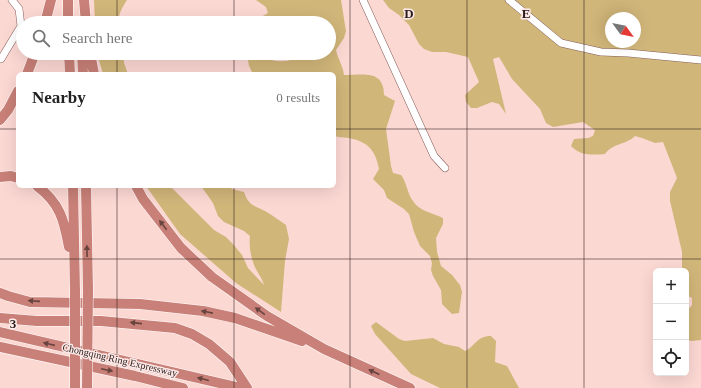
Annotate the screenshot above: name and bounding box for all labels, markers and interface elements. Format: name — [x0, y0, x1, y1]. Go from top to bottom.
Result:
text: D — [404, 6, 414, 21]
text: E — [522, 6, 530, 21]
north arrow — [605, 12, 641, 48]
search box — [16, 16, 336, 60]
icon: search — [30, 27, 52, 49]
text: Search here — [62, 30, 132, 46]
text: Nearby — [32, 88, 86, 107]
text: 0 results — [276, 90, 320, 105]
one-way arrow — [159, 220, 167, 230]
one-way arrow — [84, 244, 90, 257]
map controls — [653, 268, 689, 376]
button: + — [653, 268, 689, 304]
one-way arrow — [28, 298, 40, 305]
button: − — [653, 304, 689, 340]
one-way arrow — [254, 307, 265, 315]
one-way arrow — [201, 309, 213, 315]
text: 3 — [10, 316, 17, 331]
one-way arrow — [130, 320, 142, 327]
one-way arrow — [42, 340, 55, 346]
button: locate — [653, 340, 689, 376]
street label: Chongqing Ring Expressway — [62, 341, 178, 379]
one-way arrow — [100, 367, 113, 373]
one-way arrow — [369, 369, 380, 375]
one-way arrow — [196, 376, 208, 382]

